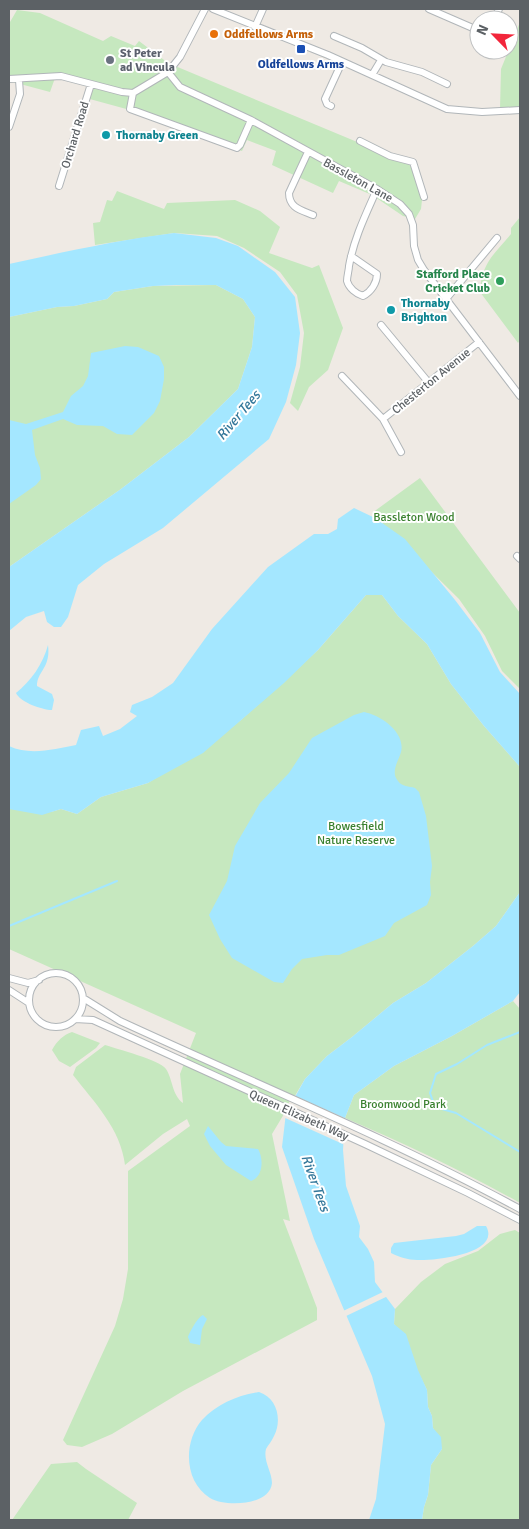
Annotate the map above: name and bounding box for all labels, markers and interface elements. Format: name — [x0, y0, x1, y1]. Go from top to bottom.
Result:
north arrow — [469, 10, 519, 60]
text: N — [473, 22, 492, 38]
place label: Oddfellows Arms — [224, 27, 314, 42]
marker: Oddfellows Arms — [208, 28, 220, 40]
marker: Oldfellows Arms — [295, 43, 307, 55]
place label: St Peter ad Vincula — [120, 46, 175, 75]
marker: St Peter ad Vincula — [104, 54, 116, 66]
place label: Oldfellows Arms — [258, 57, 345, 72]
street label: Orchard Road — [58, 100, 93, 171]
place label: Thornaby Green — [116, 128, 199, 143]
marker: Thornaby Green — [100, 129, 112, 141]
street label: Bassleton Lane — [320, 155, 395, 206]
place label: Stafford Place Cricket Club — [416, 267, 491, 296]
marker: Stafford Place Cricket Club — [494, 275, 506, 287]
place label: Thornaby Brighton — [401, 296, 450, 325]
marker: Thornaby Brighton — [385, 304, 397, 316]
street label: Chesterton Avenue — [389, 345, 474, 418]
water label: River Tees — [213, 386, 265, 444]
park label: Bassleton Wood — [373, 510, 455, 525]
park label: Bowesfield Nature Reserve — [317, 819, 395, 848]
street label: Queen Elizabeth Way — [247, 1087, 351, 1144]
park label: Broomwood Park — [360, 1097, 446, 1112]
water label: River Tees — [297, 1152, 334, 1216]

